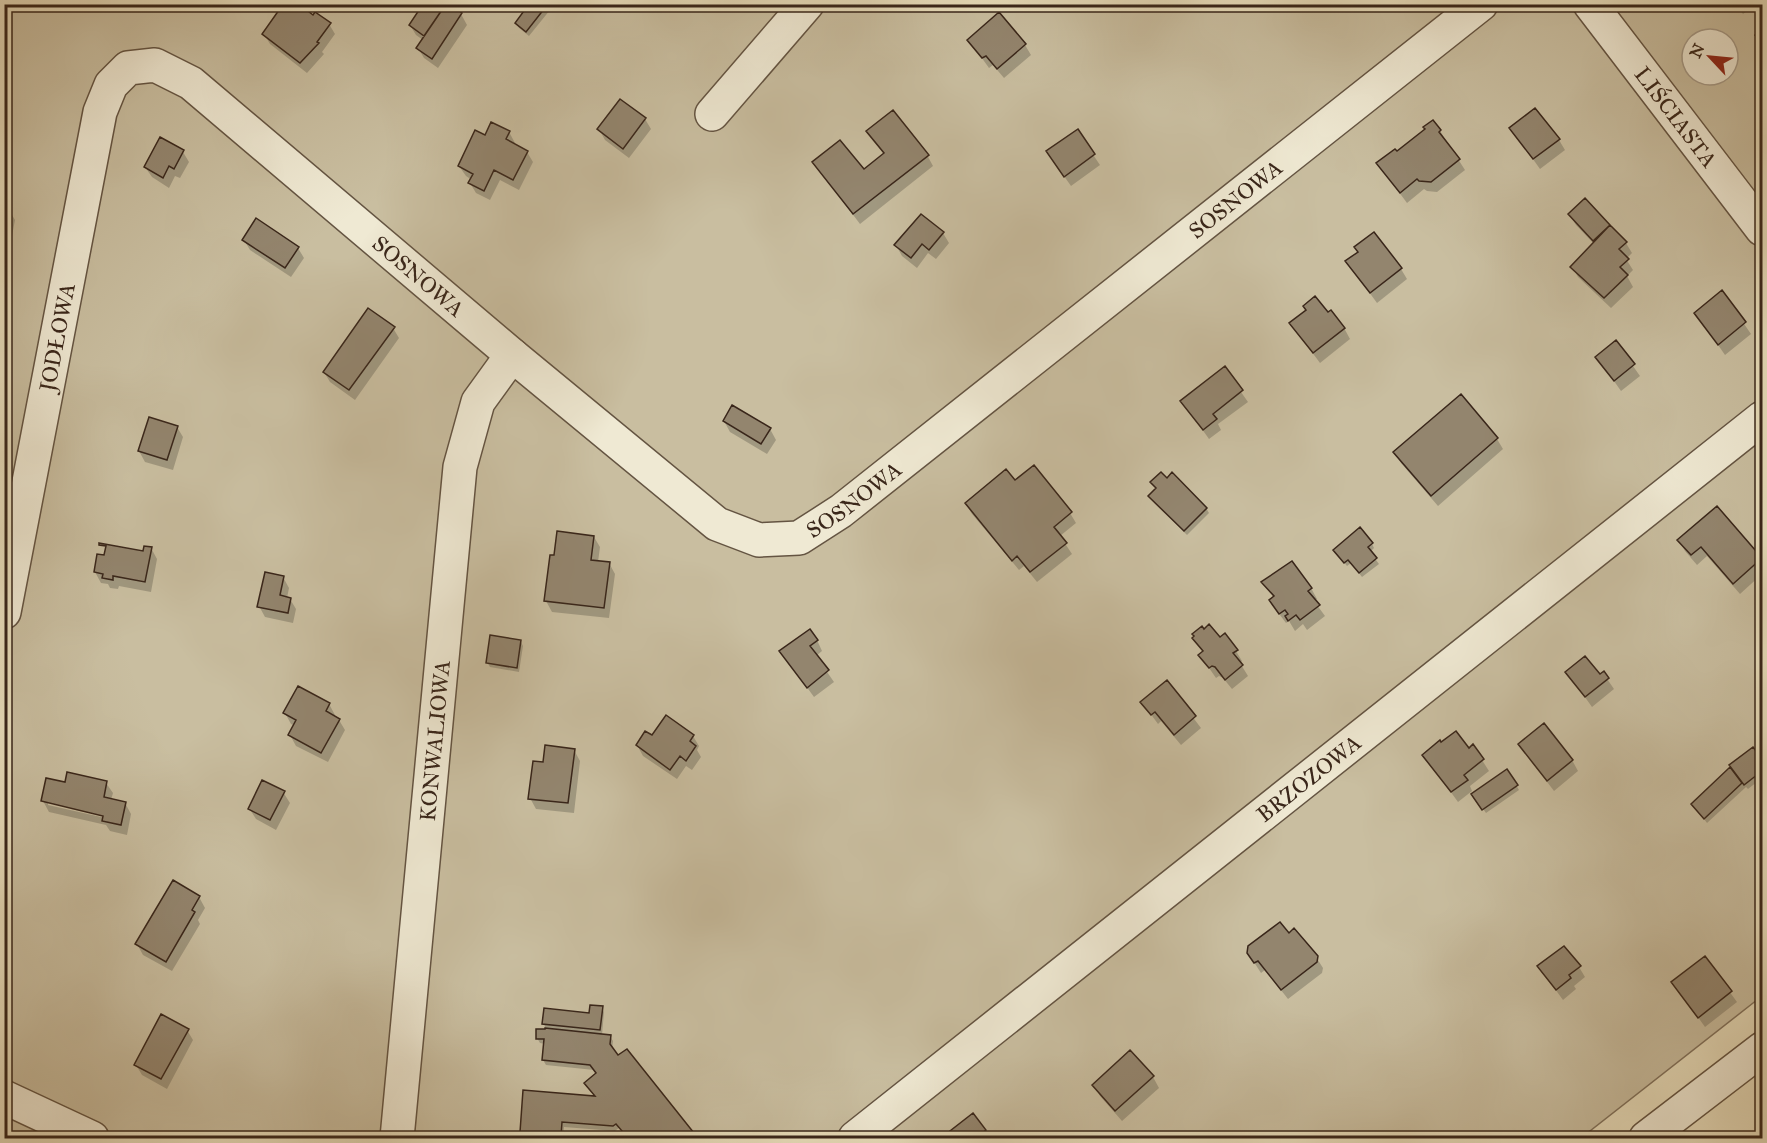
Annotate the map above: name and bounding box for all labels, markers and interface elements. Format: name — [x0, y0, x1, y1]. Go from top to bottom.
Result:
north arrow — [1680, 27, 1740, 87]
text: N — [1685, 40, 1709, 61]
street label: LIŚCIASTA — [1629, 61, 1723, 173]
street label: SOSNOWA — [1183, 153, 1288, 244]
street label: SOSNOWA — [367, 229, 470, 322]
street label: JODŁOWA — [33, 280, 80, 395]
street label: SOSNOWA — [801, 455, 907, 543]
street label: KONWALIOWA — [413, 659, 455, 822]
street label: BRZOZOWA — [1251, 728, 1366, 828]

